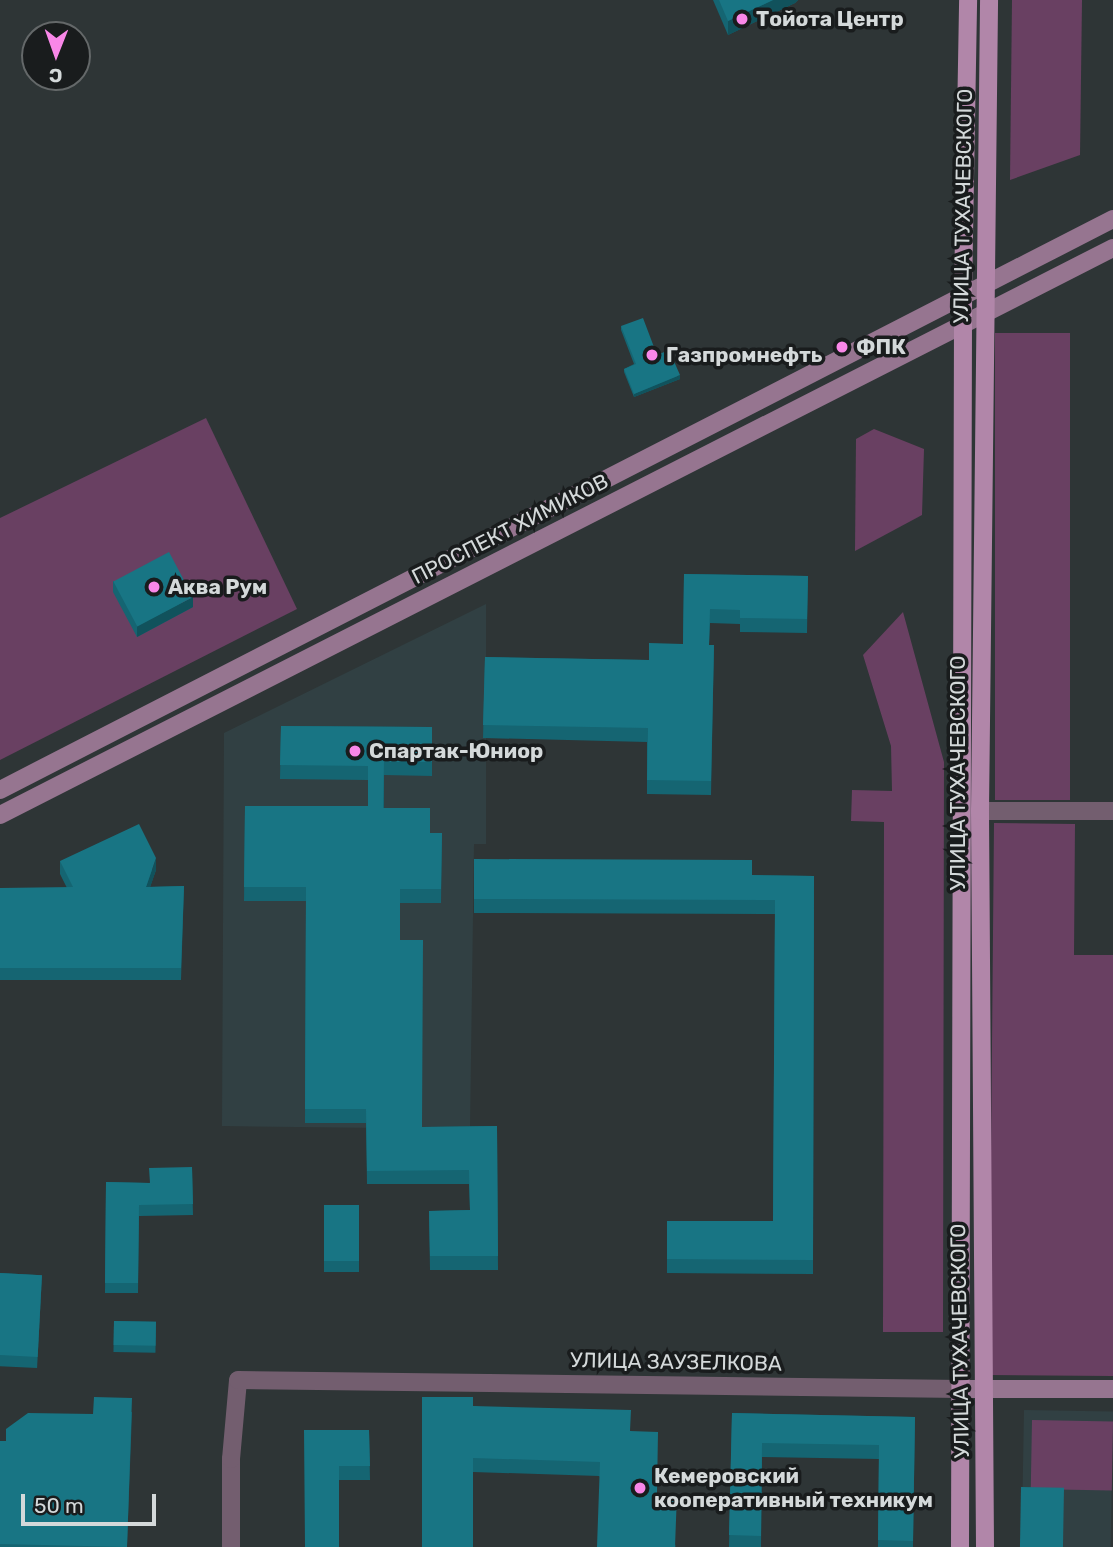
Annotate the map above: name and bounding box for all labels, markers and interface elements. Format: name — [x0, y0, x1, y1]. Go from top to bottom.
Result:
place label: Тойота Центр — [756, 6, 904, 32]
marker: Тойота Центр — [734, 11, 750, 27]
north arrow — [21, 21, 91, 91]
text: С — [49, 64, 63, 87]
street label: УЛИЦА ТУХАЧЕВСКОГО — [948, 88, 978, 324]
place label: ФПК — [856, 334, 906, 360]
marker: ФПК — [834, 339, 850, 355]
place label: Газпромнефть — [666, 342, 823, 368]
marker: Газпромнефть — [644, 347, 660, 363]
street label: ПРОСПЕКТ ХИМИКОВ — [408, 468, 612, 590]
place label: Аква Рум — [168, 574, 267, 600]
marker: Аква Рум — [146, 579, 162, 595]
street label: УЛИЦА ТУХАЧЕВСКОГО — [945, 656, 971, 890]
place label: Спартак-Юниор — [369, 738, 543, 764]
marker: Спартак-Юниор — [347, 743, 363, 759]
street label: УЛИЦА ТУХАЧЕВСКОГО — [945, 1223, 975, 1459]
street label: УЛИЦА ЗАУЗЕЛКОВА — [570, 1348, 782, 1376]
place label: Кемеровский кооперативный техникум — [654, 1463, 933, 1513]
scale bar — [24, 1480, 159, 1524]
marker: Кемеровский кооперативный техникум — [632, 1480, 648, 1496]
text: 50 m — [34, 1493, 84, 1518]

